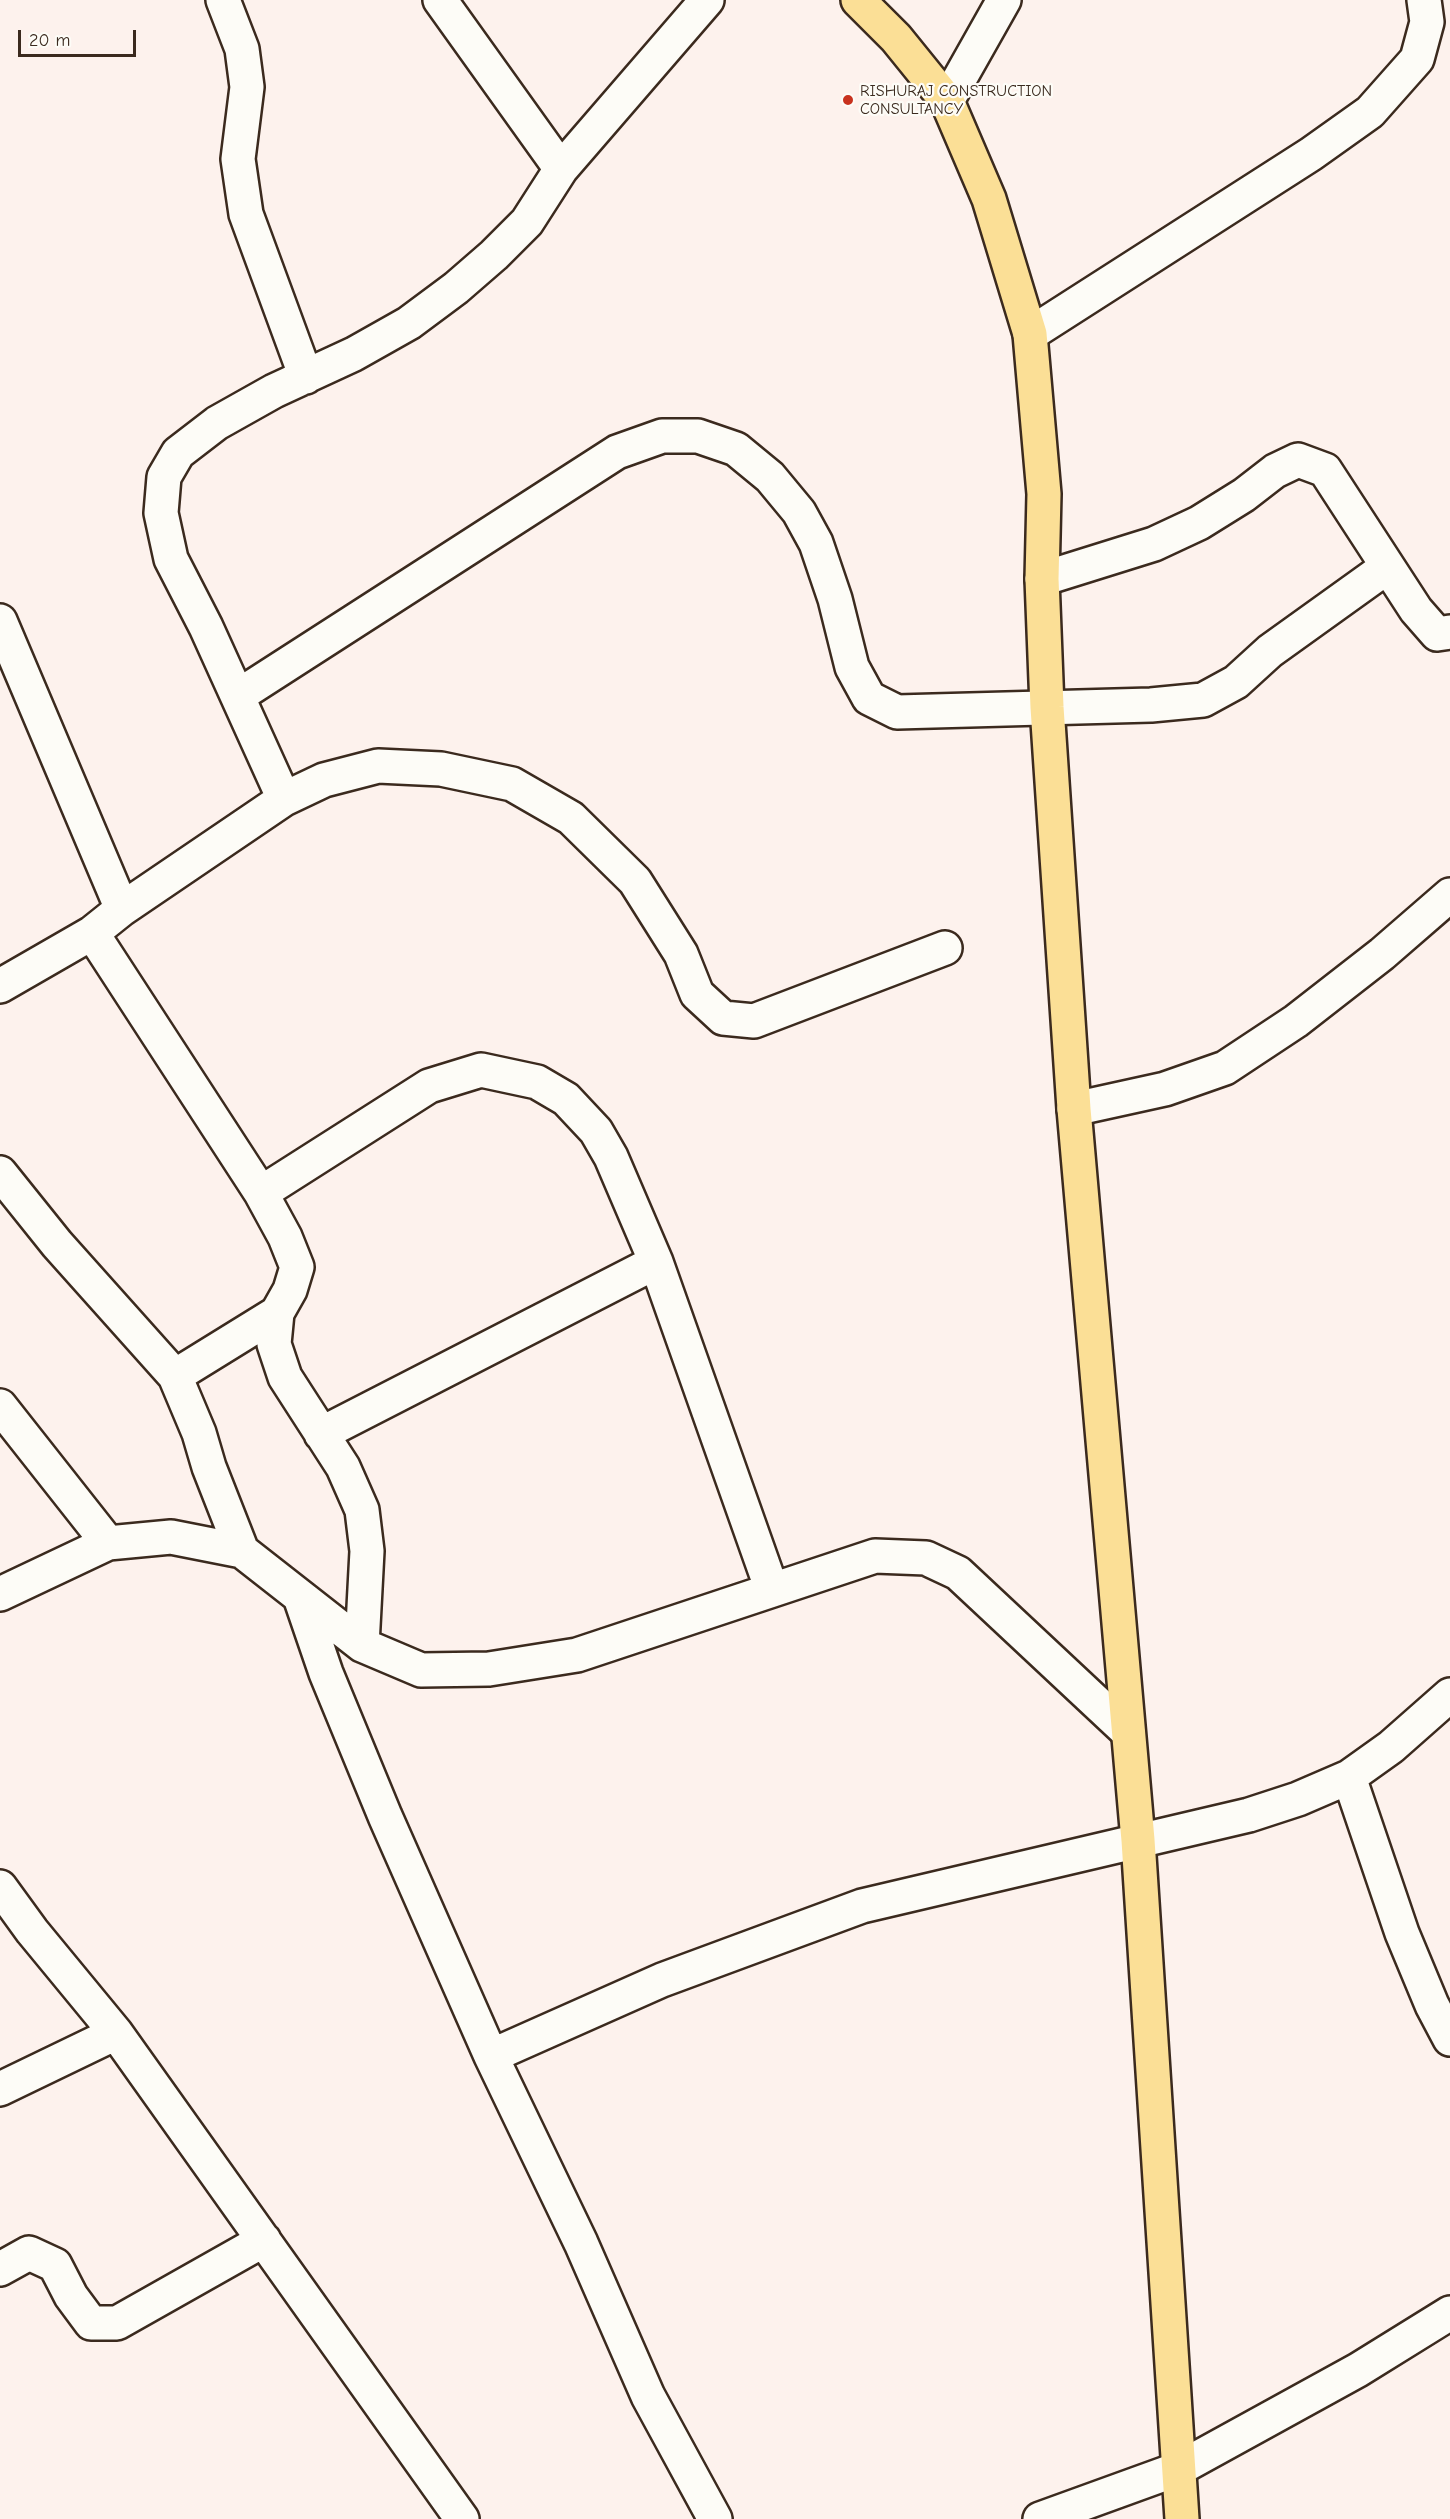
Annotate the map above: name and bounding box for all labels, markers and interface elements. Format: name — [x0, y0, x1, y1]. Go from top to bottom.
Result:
scale bar — [21, 18, 140, 56]
text: 20 m — [29, 30, 70, 51]
place label: RISHURAJ CONSTRUCTION CONSULTANCY — [860, 81, 1052, 119]
marker: RISHURAJ CONSTRUCTION CONSULTANCY — [841, 93, 855, 107]

